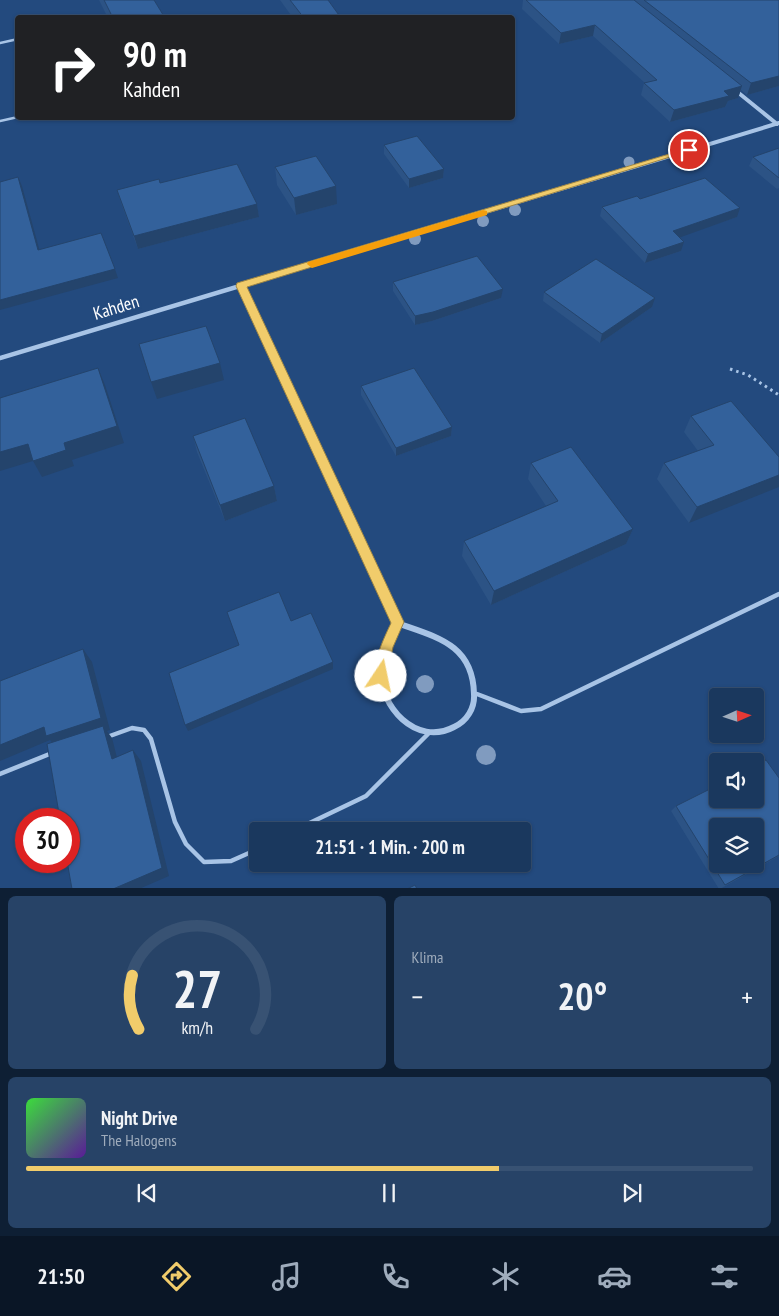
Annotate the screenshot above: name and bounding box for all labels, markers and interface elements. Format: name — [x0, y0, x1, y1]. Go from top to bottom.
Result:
text: 90 m — [123, 31, 187, 77]
icon: right — [40, 35, 105, 100]
text: Kahden — [123, 75, 180, 103]
pin — [668, 129, 710, 171]
icon: arrive — [675, 136, 703, 164]
street label: Kahden — [90, 289, 142, 325]
position arrow — [354, 649, 406, 701]
north arrow — [709, 688, 764, 742]
map controls — [709, 688, 764, 873]
button: sound — [709, 753, 764, 808]
speed limit sign: 30 — [15, 808, 80, 873]
button: layers — [709, 818, 764, 873]
text: 21:51 · 1 Min. · 200 m — [315, 835, 465, 859]
text: Klima — [412, 947, 443, 967]
text: 27 — [172, 955, 222, 1022]
text: 20° — [557, 971, 607, 1020]
text: − — [412, 978, 423, 1015]
text: + — [741, 978, 753, 1015]
text: km/h — [181, 1016, 213, 1039]
text: Night Drive — [101, 1106, 178, 1130]
text: The Halogens — [101, 1130, 177, 1150]
icon: previous — [133, 1179, 161, 1207]
icon: pause — [375, 1179, 403, 1207]
icon: next — [618, 1179, 646, 1207]
icon: directions — [159, 1259, 194, 1294]
icon: music — [269, 1259, 304, 1294]
icon: phone — [378, 1259, 413, 1294]
icon: climate — [488, 1259, 523, 1294]
icon: car — [597, 1259, 632, 1294]
icon: filters — [707, 1259, 742, 1294]
text: 21:50 — [37, 1262, 85, 1290]

